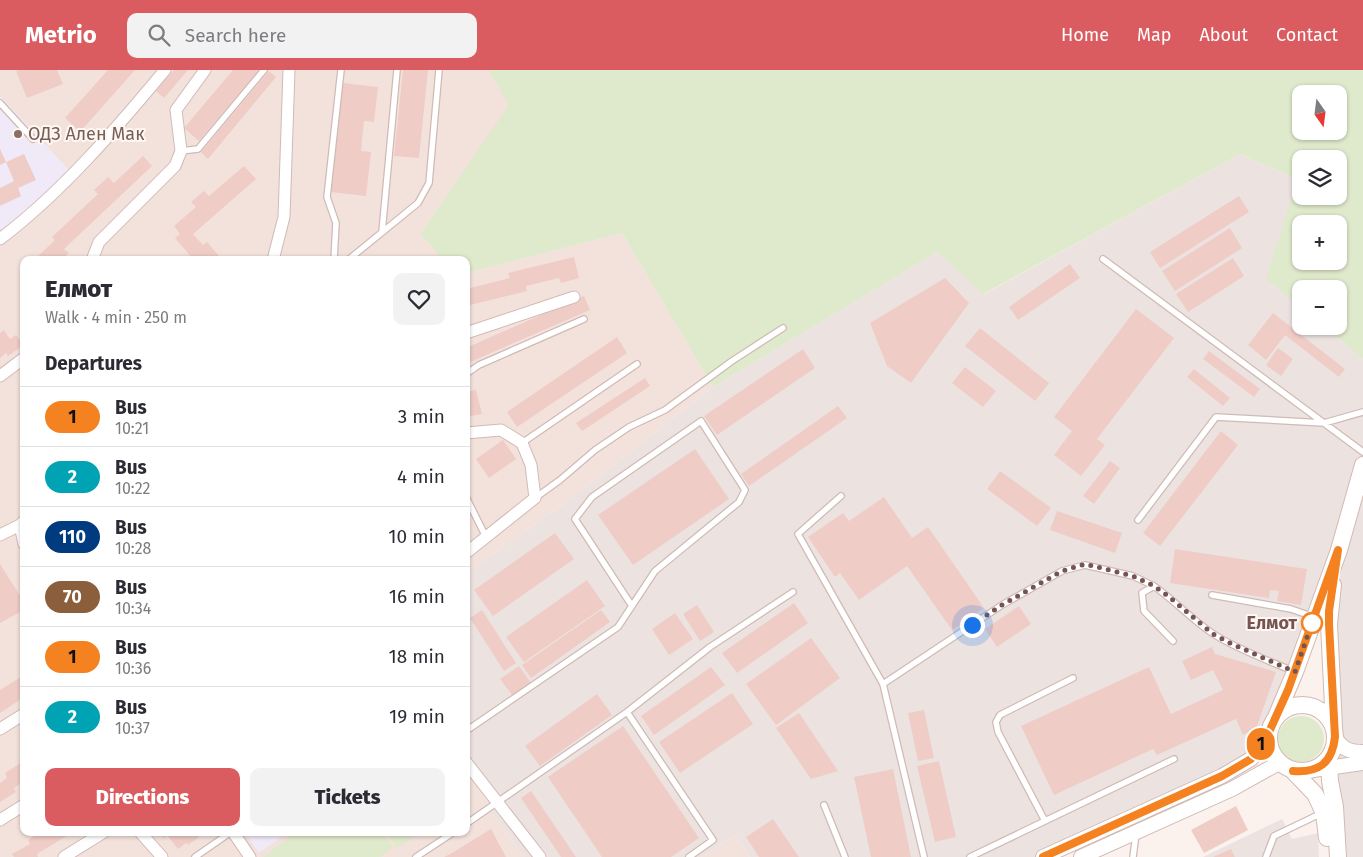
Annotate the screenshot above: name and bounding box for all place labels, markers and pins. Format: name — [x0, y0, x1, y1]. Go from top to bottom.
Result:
place label: ОДЗ Ален Мак — [28, 123, 145, 145]
marker: ОДЗ Ален Мак — [12, 128, 24, 140]
place label: Елмот — [1247, 612, 1297, 634]
marker: Елмот — [1301, 612, 1323, 634]

